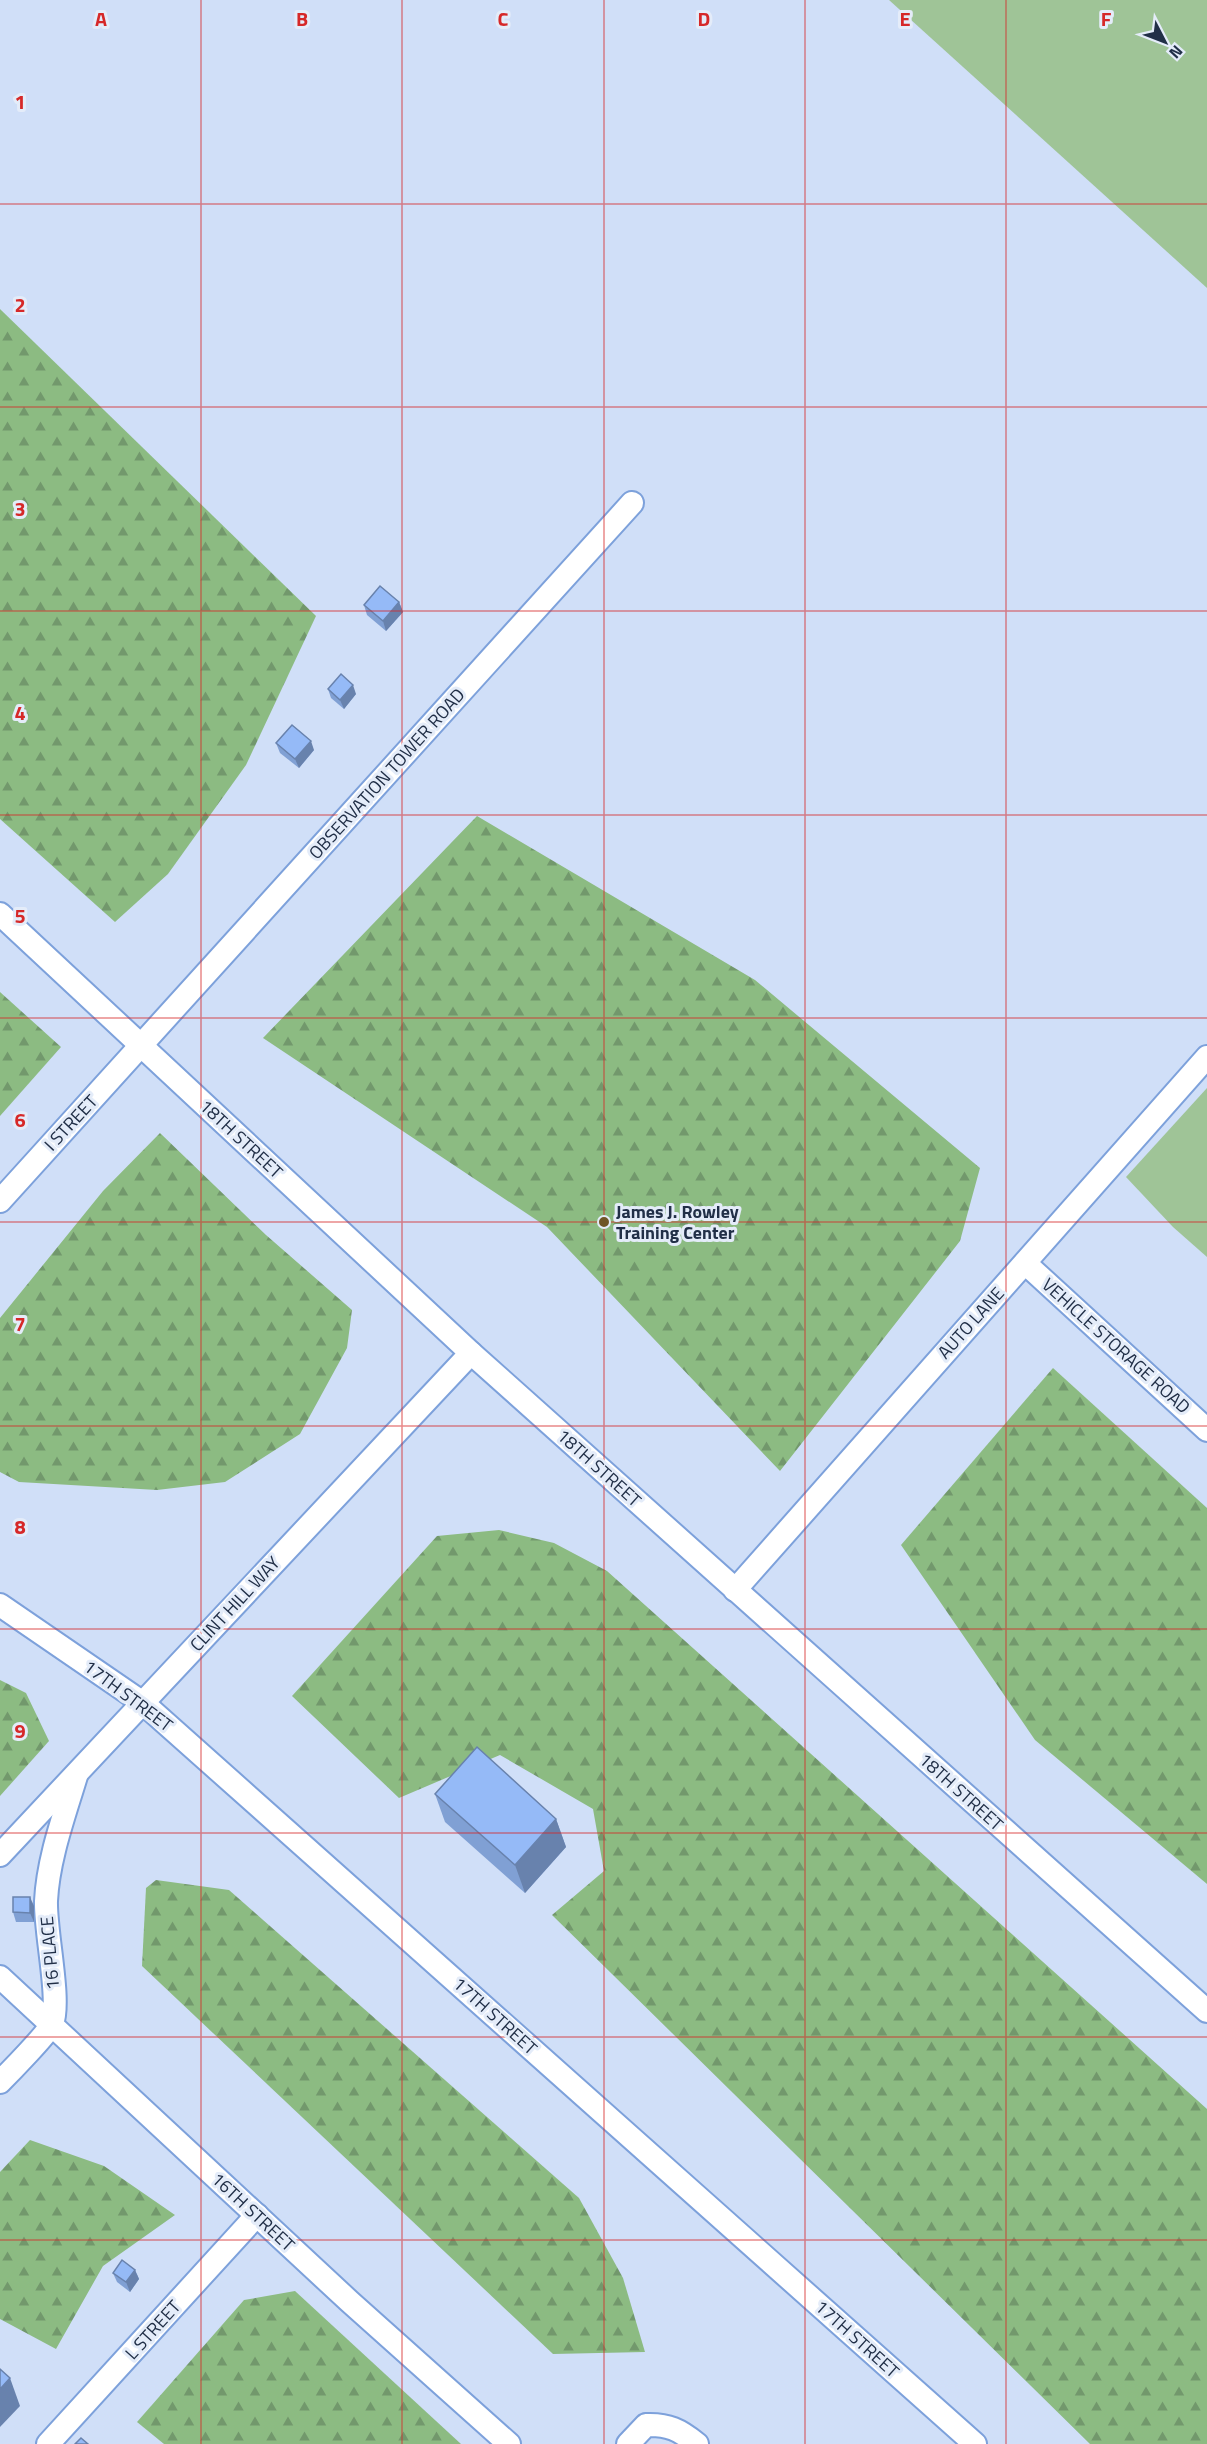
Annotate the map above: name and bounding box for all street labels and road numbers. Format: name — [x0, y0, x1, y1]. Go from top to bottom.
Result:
street label: OBSERVATION TOWER ROAD — [302, 682, 471, 865]
street label: I STREET — [38, 1088, 104, 1157]
street label: 18TH STREET — [194, 1093, 289, 1185]
street label: VEHICLE STORAGE ROAD — [1036, 1271, 1197, 1420]
street label: AUTO LANE — [931, 1281, 1010, 1365]
street label: 18TH STREET — [551, 1422, 648, 1513]
street label: CLINT HILL WAY — [183, 1550, 286, 1657]
street label: 17TH STREET — [78, 1653, 179, 1738]
street label: 18TH STREET — [913, 1746, 1010, 1837]
street label: 16 PLACE — [33, 1915, 66, 1991]
street label: 17TH STREET — [447, 1970, 544, 2061]
street label: 16TH STREET — [206, 2166, 301, 2258]
street label: L STREET — [118, 2293, 187, 2366]
street label: 17TH STREET — [809, 2293, 906, 2384]

